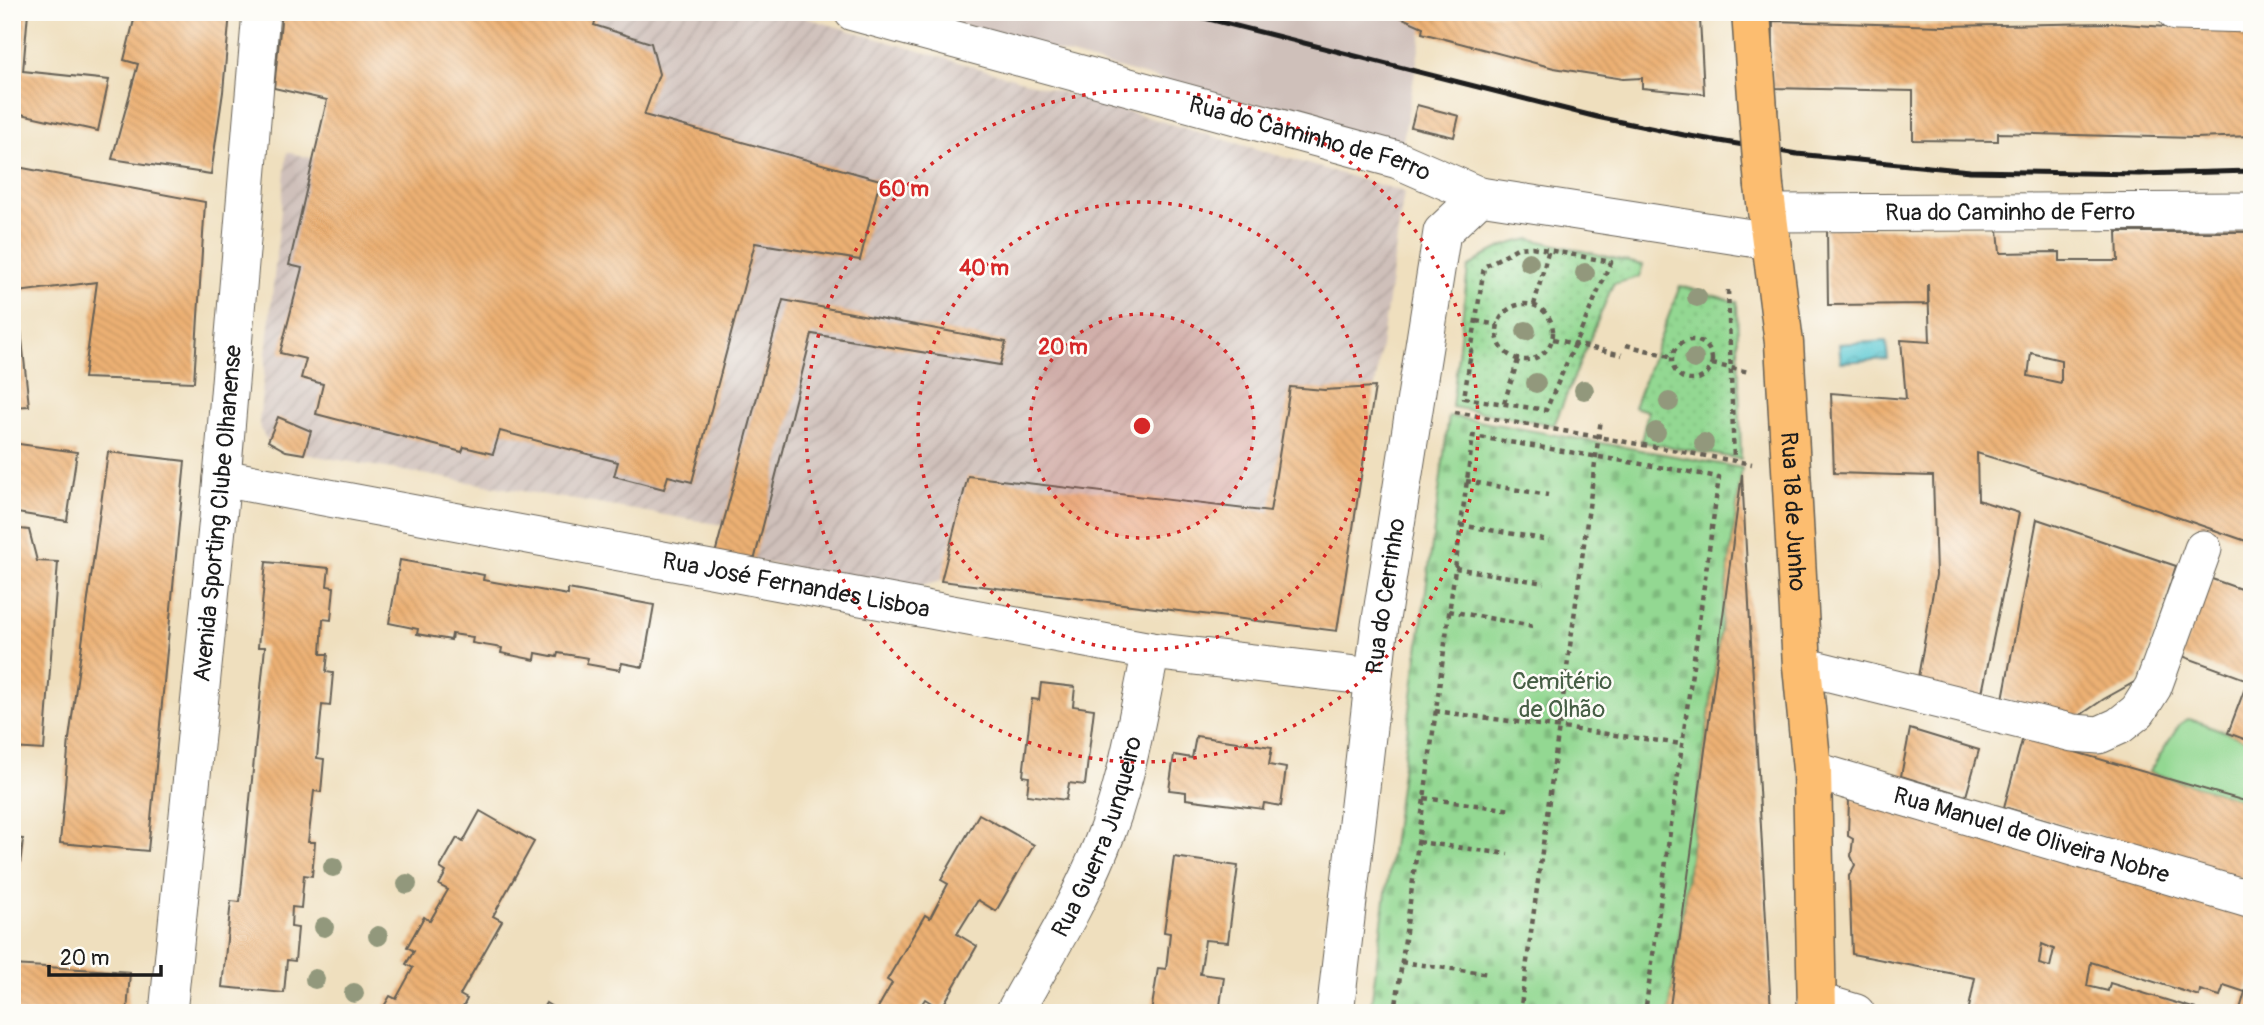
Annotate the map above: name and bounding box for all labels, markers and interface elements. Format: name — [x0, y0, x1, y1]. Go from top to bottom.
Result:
street label: Rua do Caminho de Ferro — [1186, 90, 1435, 188]
text: 60 m — [879, 176, 929, 203]
street label: Rua do Caminho de Ferro — [1885, 197, 2135, 228]
text: 40 m — [959, 255, 1009, 282]
text: 20 m — [1038, 334, 1088, 361]
street label: Avenida Sporting Clube Olhanense — [187, 344, 248, 683]
centre of rings — [1130, 414, 1154, 438]
street label: Rua 18 de Junho — [1774, 431, 1812, 592]
street label: Rua do Cerrinho — [1360, 516, 1412, 676]
street label: Rua José Fernandes Lisboa — [660, 546, 932, 625]
park label: Cemitério de Olhão — [1512, 667, 1612, 724]
street label: Rua Guerra Junqueiro — [1046, 734, 1148, 942]
street label: Rua Manuel de Oliveira Nobre — [1890, 781, 2173, 890]
scale bar — [49, 934, 161, 978]
text: 20 m — [60, 945, 109, 972]

